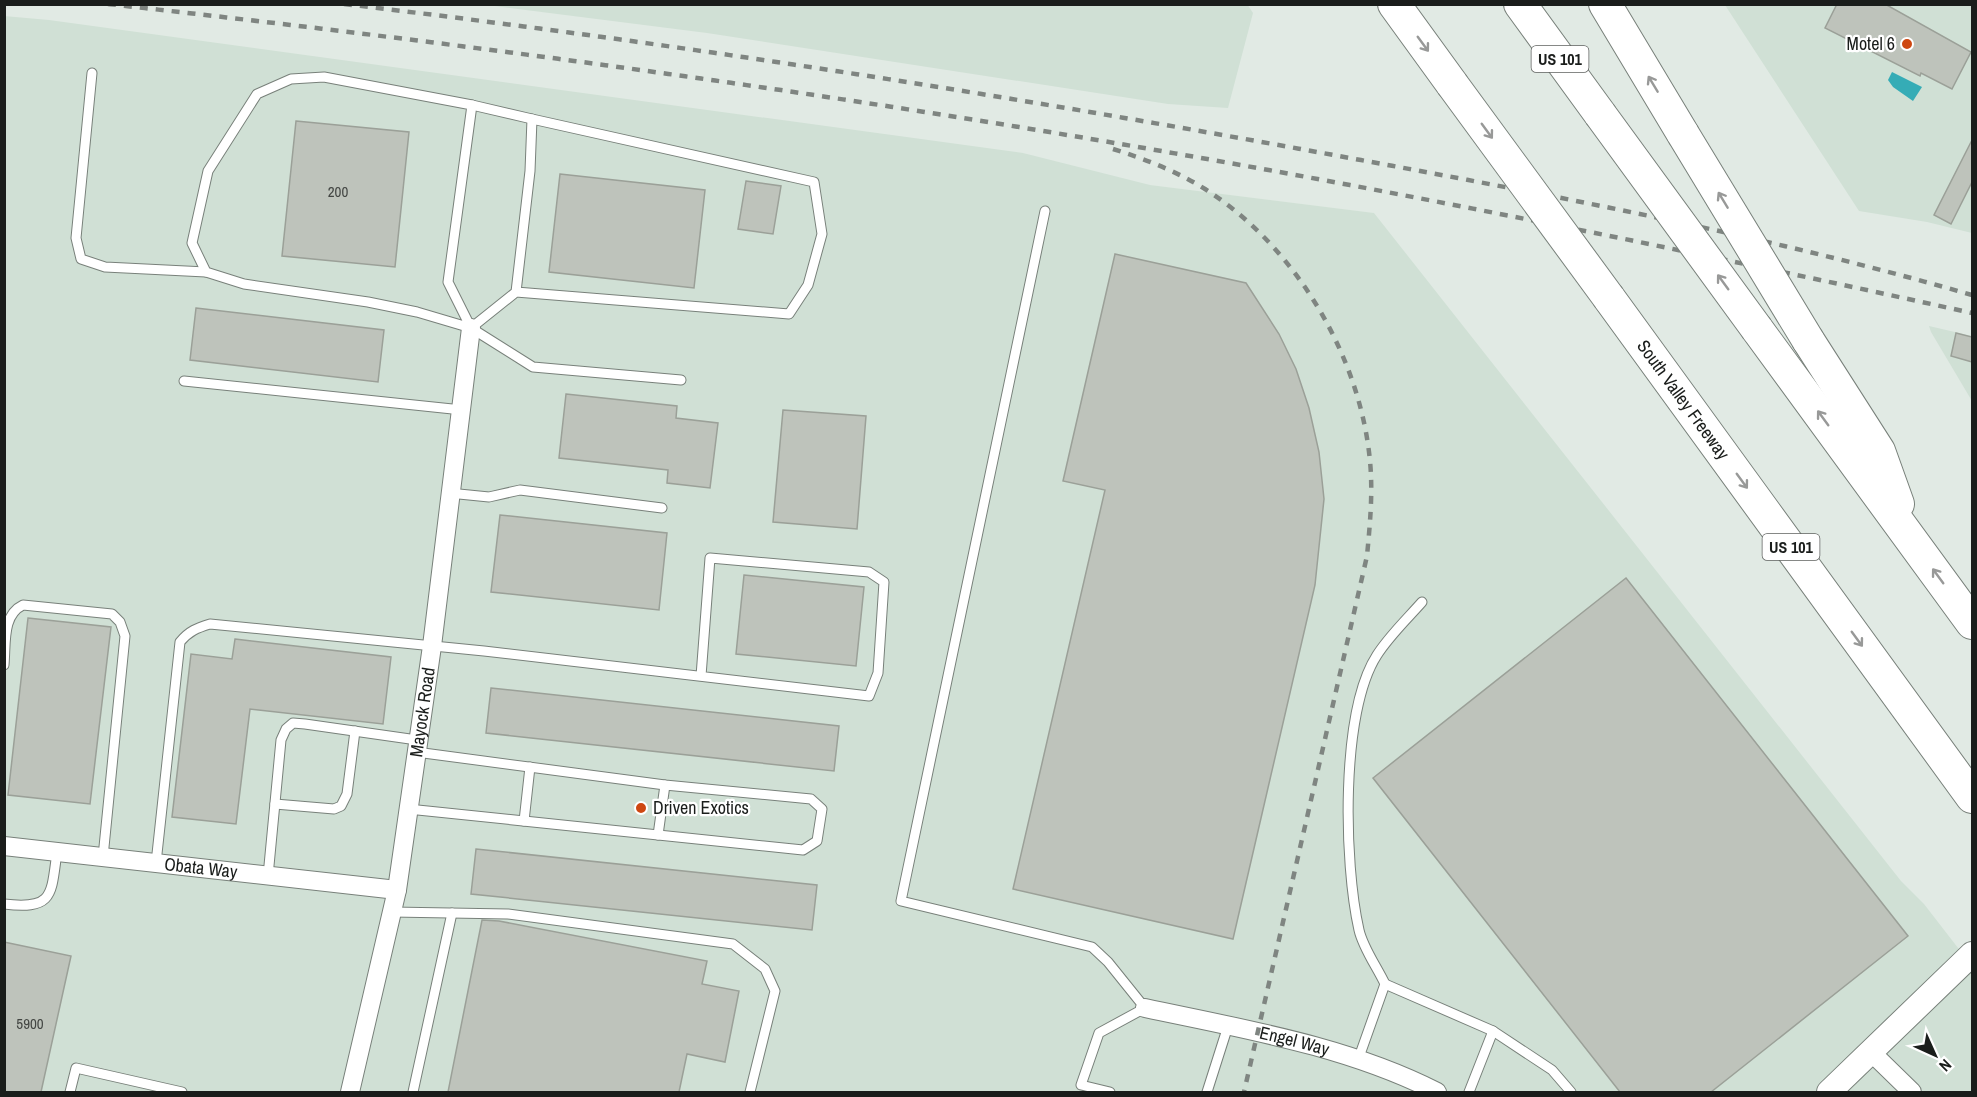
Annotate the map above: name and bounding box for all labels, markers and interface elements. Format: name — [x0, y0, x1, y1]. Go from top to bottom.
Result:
place label: Motel 6 — [1847, 31, 1895, 56]
one-way arrow — [1417, 36, 1430, 52]
marker: Motel 6 — [1900, 37, 1914, 51]
road number: US 101 — [1532, 46, 1588, 72]
one-way arrow — [1646, 76, 1658, 93]
one-way arrow — [1481, 123, 1493, 139]
house number: 200 — [328, 181, 348, 202]
one-way arrow — [1716, 192, 1728, 209]
one-way arrow — [1716, 274, 1729, 290]
street label: South Valley Freeway — [1631, 335, 1736, 465]
one-way arrow — [1817, 411, 1829, 427]
one-way arrow — [1736, 473, 1749, 489]
road number: US 101 — [1762, 534, 1820, 560]
one-way arrow — [1932, 568, 1944, 584]
one-way arrow — [1851, 630, 1863, 646]
street label: Mayock Road — [403, 666, 441, 759]
place label: Driven Exotics — [653, 795, 749, 820]
marker: Driven Exotics — [634, 801, 648, 815]
street label: Obata Way — [163, 851, 239, 884]
house number: 5900 — [16, 1013, 44, 1034]
street label: Engel Way — [1257, 1020, 1333, 1062]
north arrow — [1905, 1025, 1965, 1085]
text: N — [1934, 1054, 1957, 1077]

